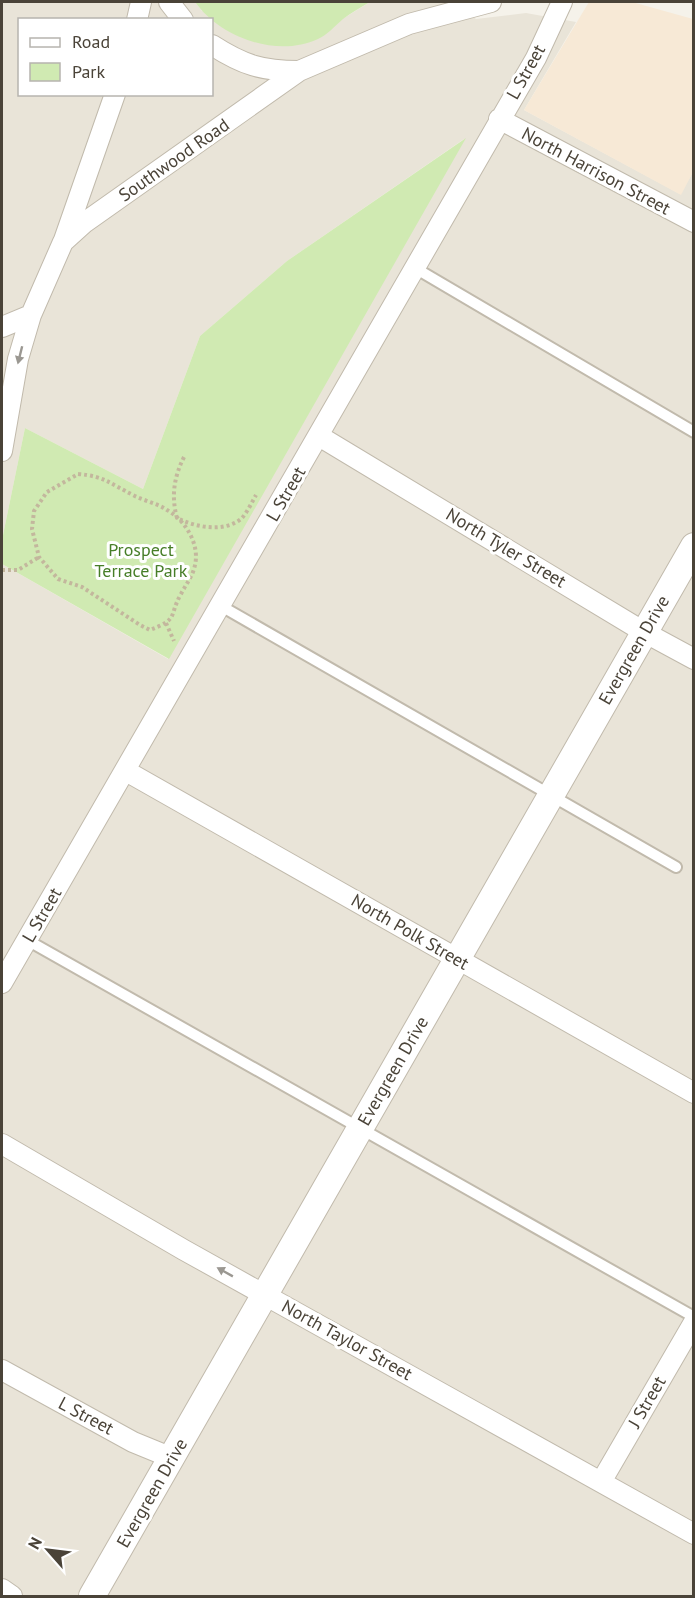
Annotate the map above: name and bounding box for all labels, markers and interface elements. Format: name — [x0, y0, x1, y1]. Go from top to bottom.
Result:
legend — [18, 18, 213, 96]
text: Road — [72, 30, 110, 53]
street label: L Street — [501, 40, 550, 103]
text: Park — [72, 60, 105, 83]
street label: Southwood Road — [114, 113, 233, 206]
street label: North Harrison Street — [518, 122, 675, 219]
one-way arrow — [14, 346, 24, 364]
street label: L Street — [261, 462, 310, 525]
street label: North Tyler Street — [442, 503, 570, 592]
park label: Prospect Terrace Park — [95, 538, 188, 582]
street label: Evergreen Drive — [593, 591, 674, 708]
street label: L Street — [17, 883, 66, 946]
street label: North Polk Street — [347, 889, 473, 975]
street label: Evergreen Drive — [352, 1012, 433, 1129]
one-way arrow — [216, 1267, 233, 1277]
street label: North Taylor Street — [278, 1294, 417, 1385]
street label: J Street — [622, 1372, 671, 1433]
street label: L Street — [55, 1391, 118, 1440]
street label: Evergreen Drive — [111, 1434, 192, 1551]
north arrow — [18, 1520, 78, 1580]
text: N — [23, 1534, 46, 1552]

